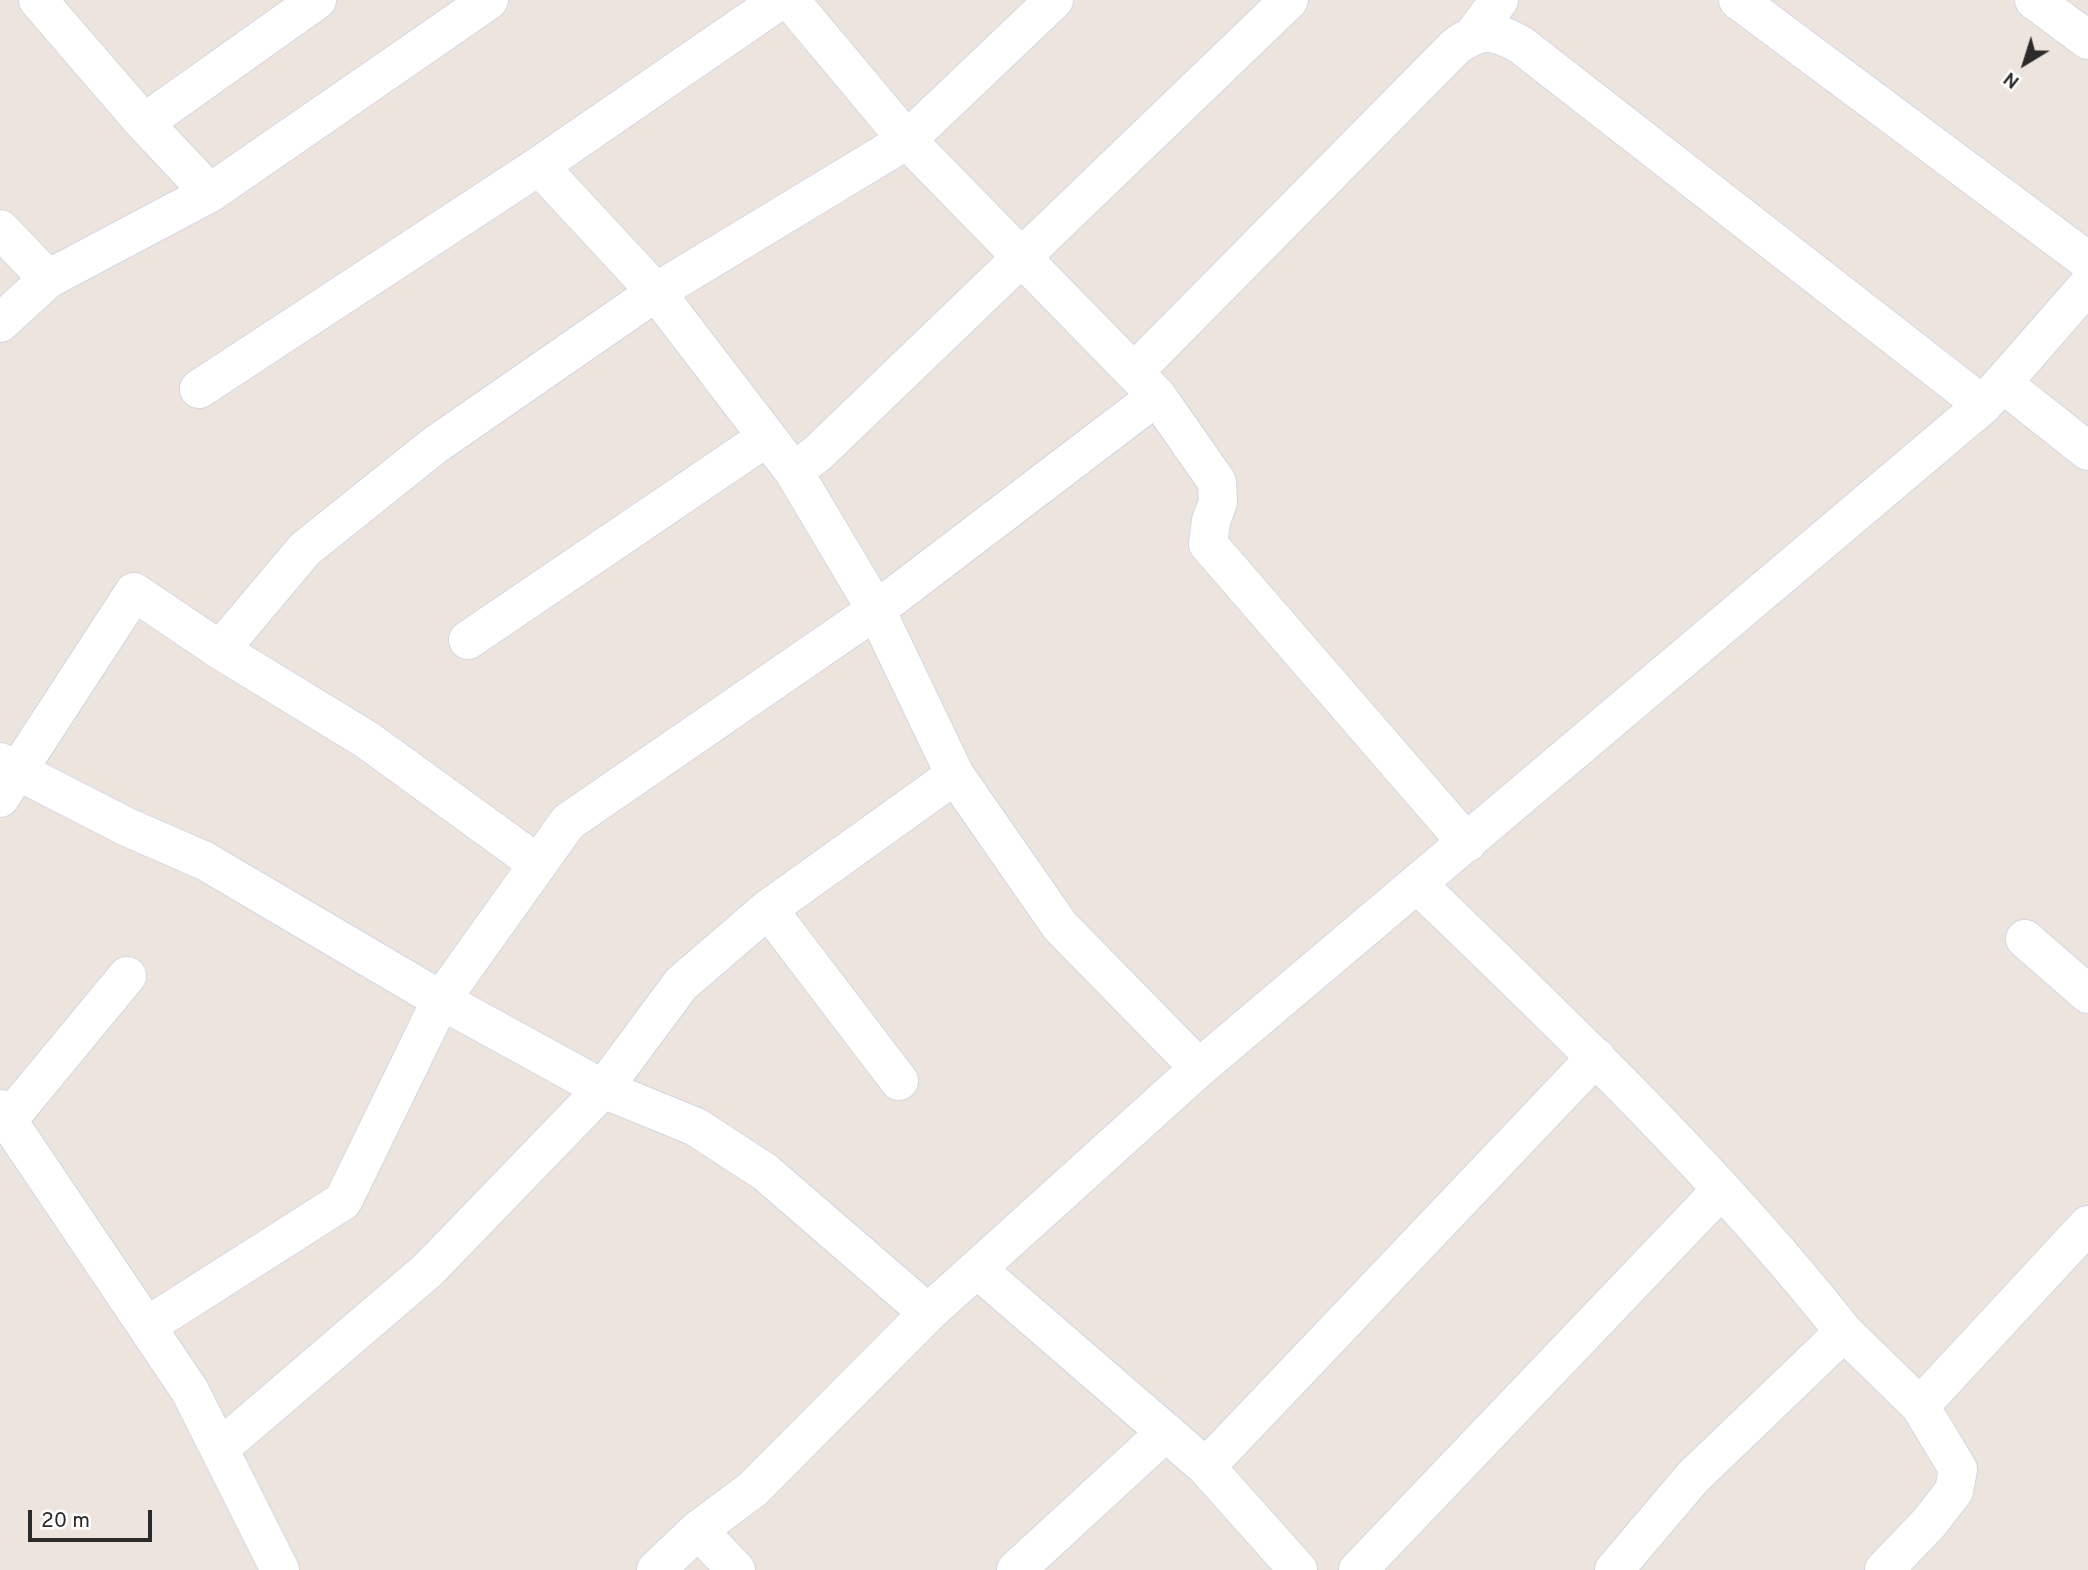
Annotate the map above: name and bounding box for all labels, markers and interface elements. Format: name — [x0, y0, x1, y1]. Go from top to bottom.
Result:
north arrow — [1990, 28, 2060, 98]
text: N — [1999, 66, 2025, 93]
scale bar — [32, 1496, 156, 1540]
text: 20 m — [41, 1508, 90, 1535]

